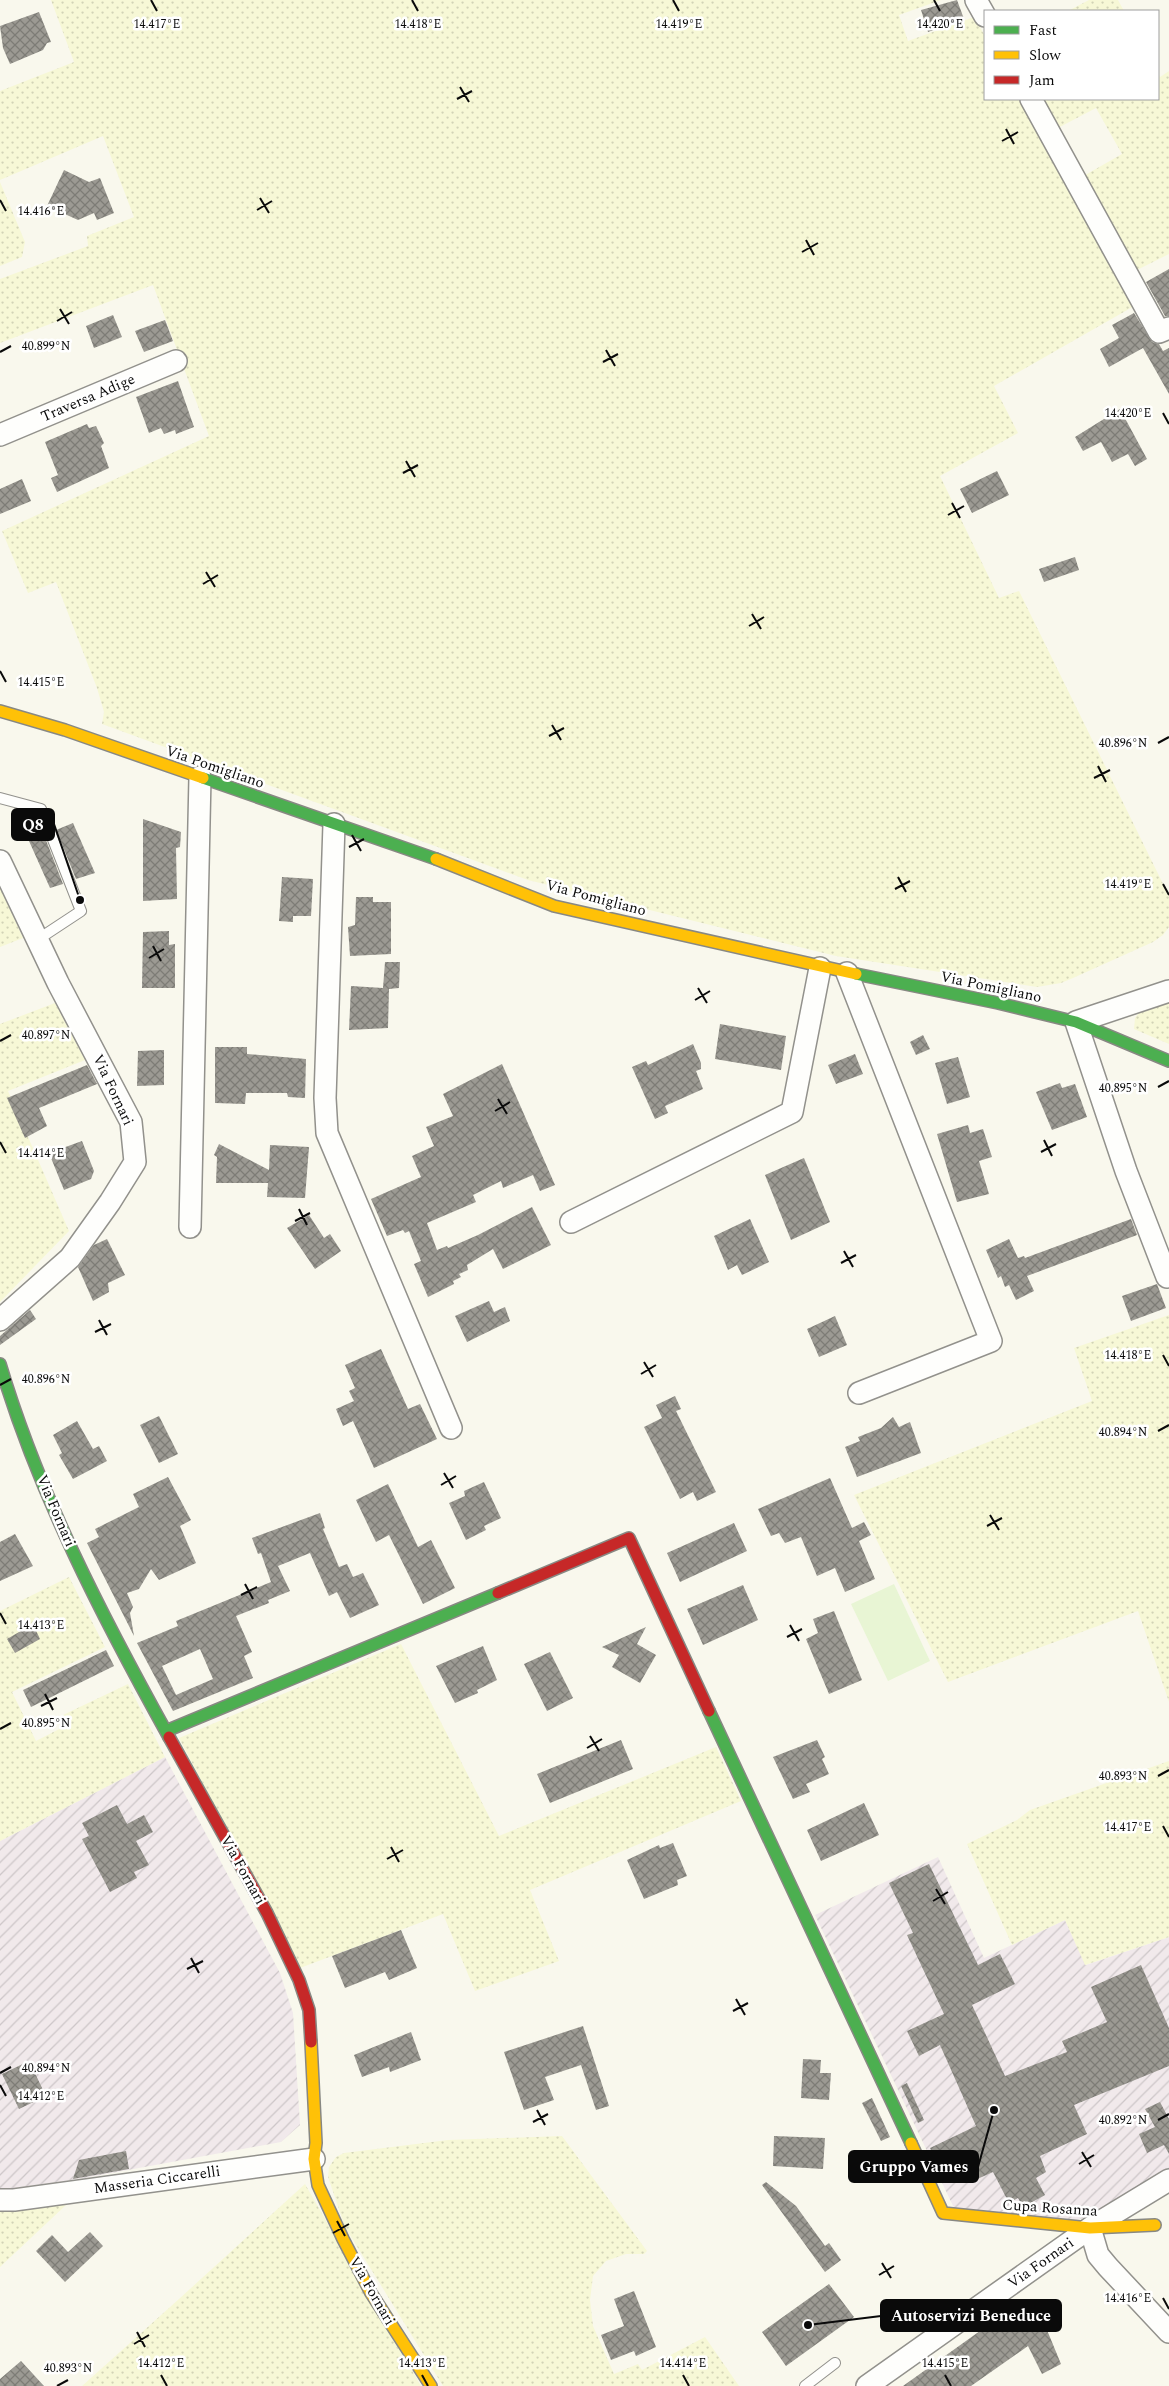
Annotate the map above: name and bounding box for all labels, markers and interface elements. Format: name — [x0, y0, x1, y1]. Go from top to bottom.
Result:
legend — [984, 10, 1159, 100]
text: 14.417°E — [134, 15, 180, 34]
text: 14.418°E — [395, 15, 441, 34]
text: 14.419°E — [656, 15, 702, 34]
text: 14.420°E — [917, 15, 963, 34]
text: Fast — [1029, 19, 1057, 42]
text: Slow — [1029, 44, 1061, 67]
text: Jam — [1029, 69, 1055, 92]
text: 14.416°E — [18, 202, 64, 221]
text: 40.899°N — [22, 337, 70, 356]
street label: Traversa Adige — [37, 368, 139, 428]
text: 14.420°E — [1105, 404, 1151, 423]
text: 14.415°E — [18, 673, 64, 692]
text: 40.896°N — [1099, 734, 1147, 753]
street label: Via Pomigliano — [163, 739, 267, 795]
callout: Q8 — [12, 809, 54, 840]
text: Q8 — [22, 813, 44, 837]
street label: Via Pomigliano — [543, 874, 649, 922]
text: 14.419°E — [1105, 875, 1151, 894]
street label: Via Pomigliano — [938, 965, 1044, 1009]
text: 40.897°N — [22, 1026, 70, 1045]
street label: Via Fornari — [86, 1051, 140, 1129]
text: 40.895°N — [1099, 1079, 1147, 1098]
text: 14.414°E — [18, 1144, 64, 1163]
text: 14.418°E — [1105, 1346, 1151, 1365]
text: 40.896°N — [22, 1370, 70, 1389]
text: 40.894°N — [1099, 1423, 1147, 1442]
street label: Via Fornari — [30, 1471, 82, 1551]
text: 14.413°E — [18, 1616, 64, 1635]
text: 40.895°N — [22, 1714, 70, 1733]
text: 40.893°N — [1099, 1767, 1147, 1786]
text: 14.417°E — [1105, 1818, 1151, 1837]
street label: Via Fornari — [214, 1831, 272, 1909]
text: 40.894°N — [22, 2059, 70, 2078]
text: 14.412°E — [18, 2087, 64, 2106]
text: 40.892°N — [1099, 2111, 1147, 2130]
callout: Gruppo Vames — [849, 2151, 978, 2182]
text: Gruppo Vames — [860, 2155, 968, 2179]
street label: Masseria Ciccarelli — [92, 2160, 222, 2200]
street label: Cupa Rosanna — [1002, 2193, 1099, 2223]
street label: Via Fornari — [1003, 2232, 1079, 2294]
street label: Via Fornari — [343, 2252, 401, 2330]
text: 14.416°E — [1105, 2289, 1151, 2308]
callout: Autoservizi Beneduce — [881, 2300, 1061, 2331]
text: Autoservizi Beneduce — [891, 2304, 1051, 2328]
text: 14.412°E — [138, 2354, 184, 2373]
text: 14.413°E — [399, 2354, 445, 2373]
text: 14.414°E — [660, 2354, 706, 2373]
text: 14.415°E — [922, 2354, 968, 2373]
text: 40.893°N — [44, 2359, 92, 2378]

